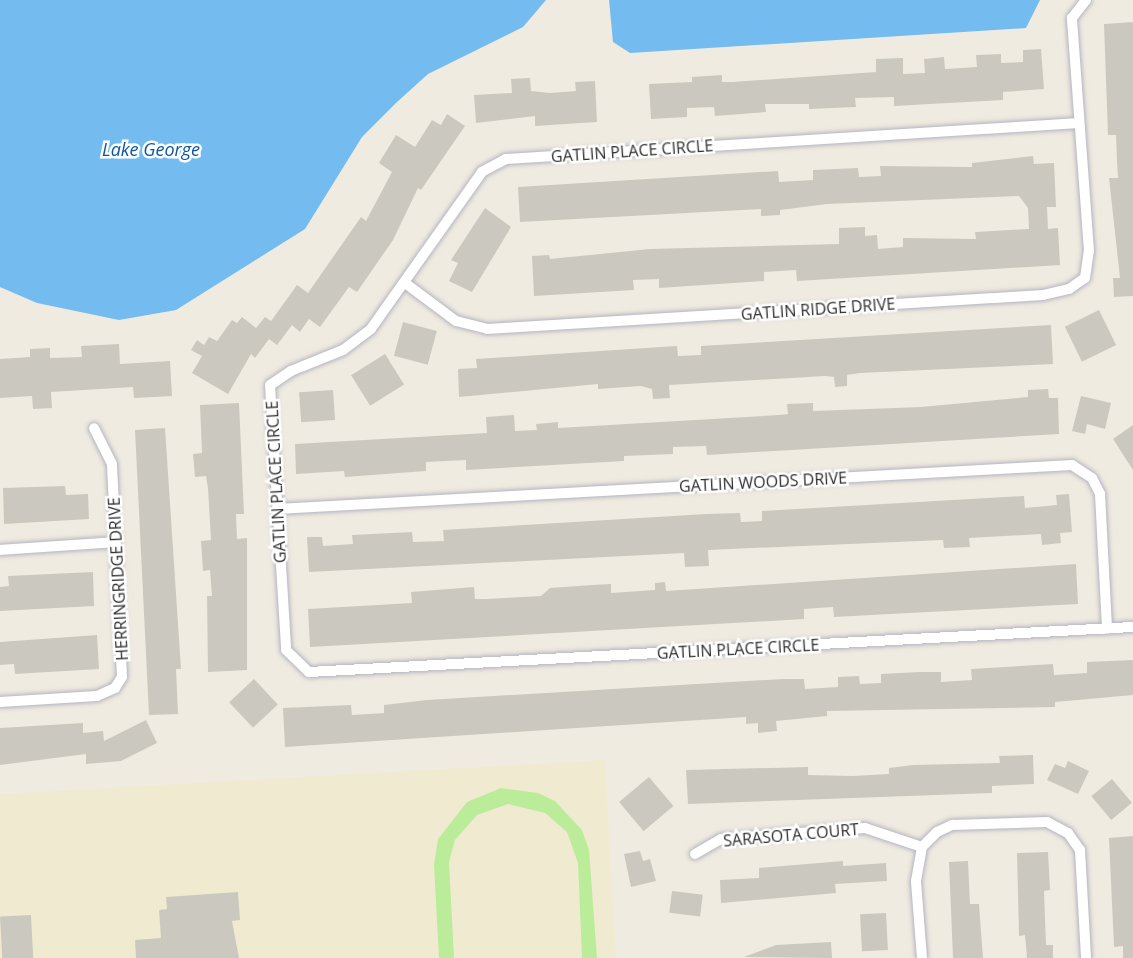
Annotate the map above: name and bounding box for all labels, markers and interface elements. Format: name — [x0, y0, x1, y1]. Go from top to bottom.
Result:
street label: GATLIN PLACE CIRCLE — [550, 136, 714, 166]
water label: Lake George — [102, 138, 200, 160]
street label: GATLIN RIDGE DRIVE — [740, 294, 896, 324]
street label: GATLIN PLACE CIRCLE — [262, 400, 290, 564]
street label: GATLIN WOODS DRIVE — [679, 468, 847, 496]
street label: HERRINGRIDGE DRIVE — [104, 497, 132, 661]
street label: GATLIN PLACE CIRCLE — [656, 635, 820, 663]
street label: SARASOTA COURT — [722, 820, 860, 850]

